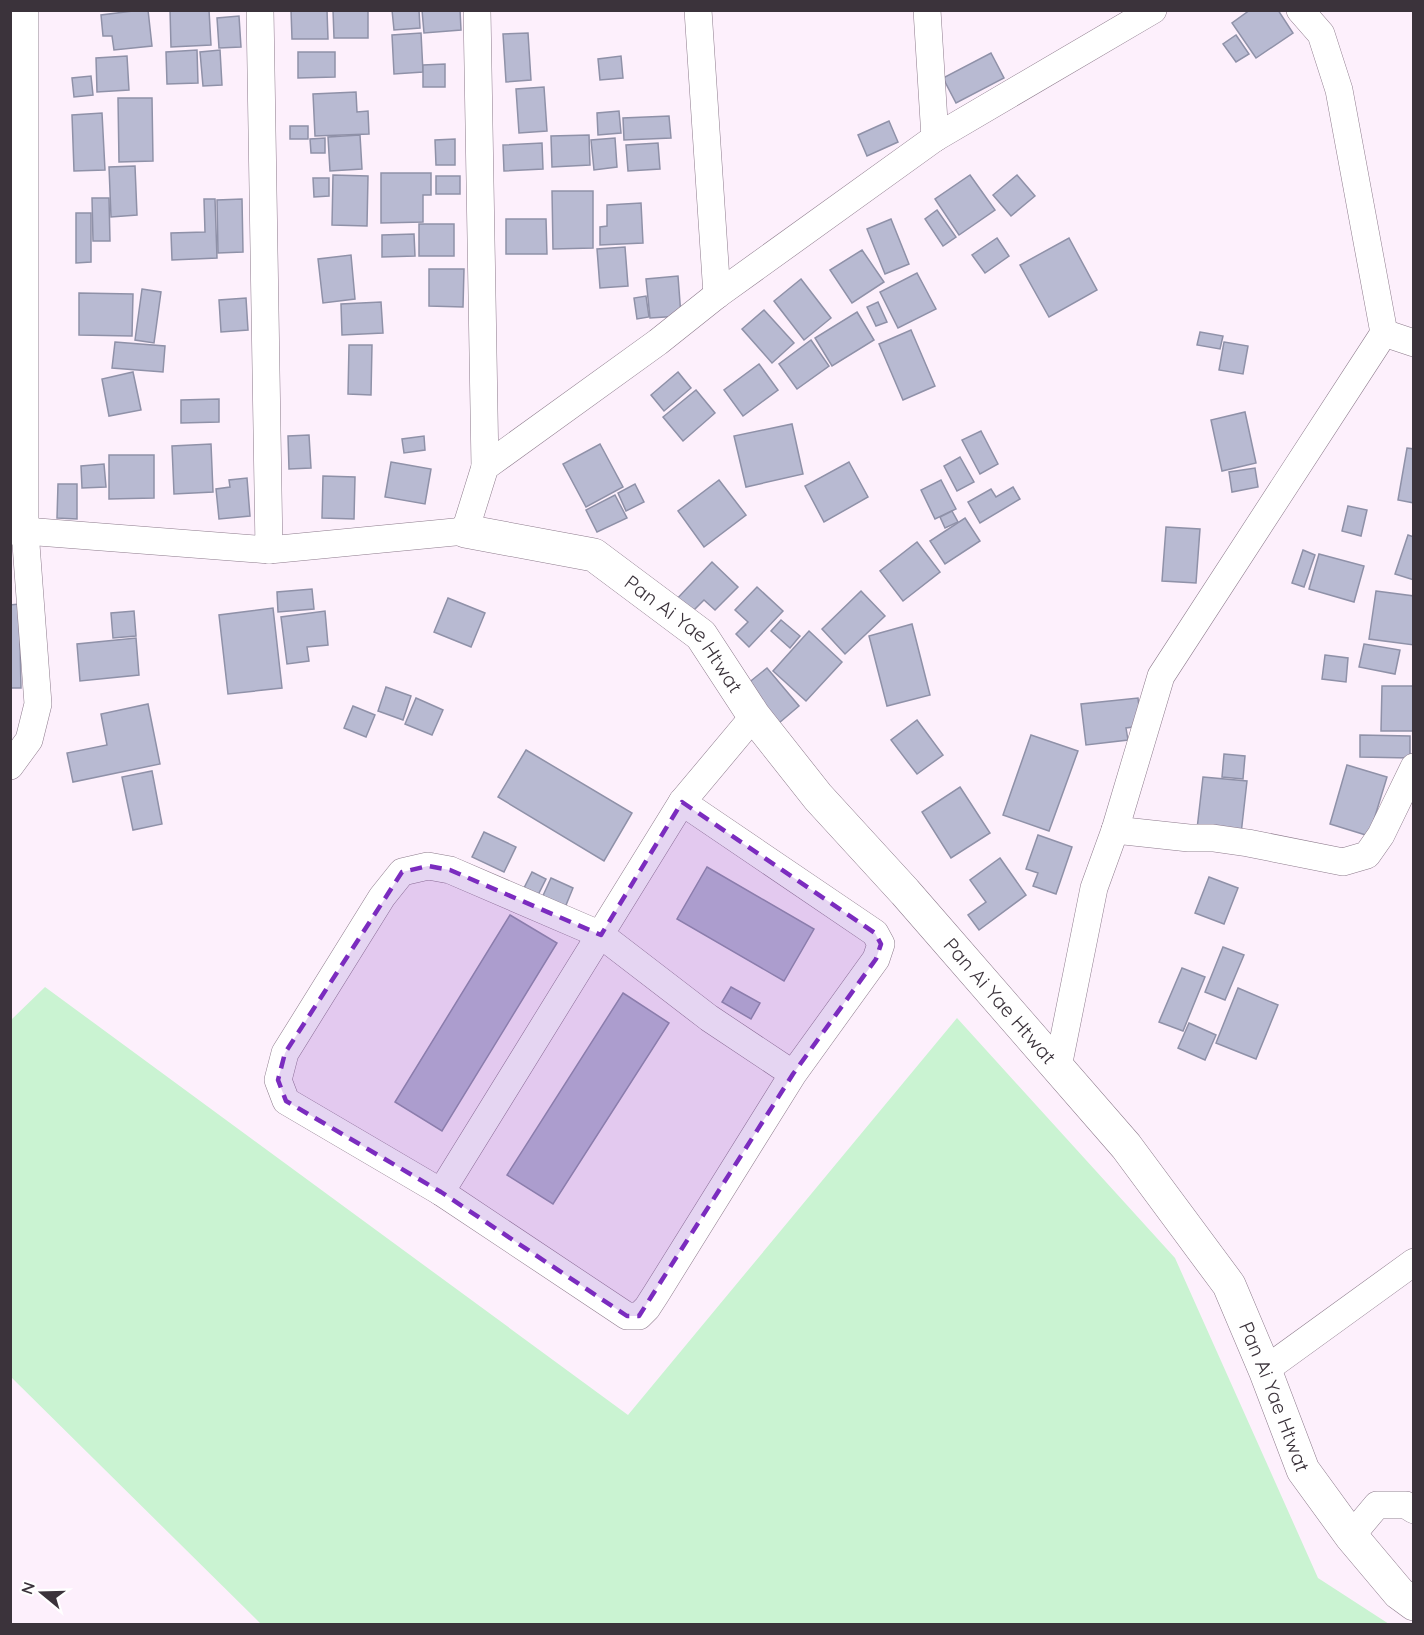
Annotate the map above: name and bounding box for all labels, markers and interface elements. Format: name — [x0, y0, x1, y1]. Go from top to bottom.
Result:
street label: Pan Ai Yae Htwat — [620, 569, 749, 698]
street label: Pan Ai Yae Htwat — [938, 932, 1062, 1069]
street label: Pan Ai Yae Htwat — [1234, 1318, 1316, 1475]
north arrow — [12, 1563, 72, 1623]
text: N — [16, 1579, 39, 1597]

